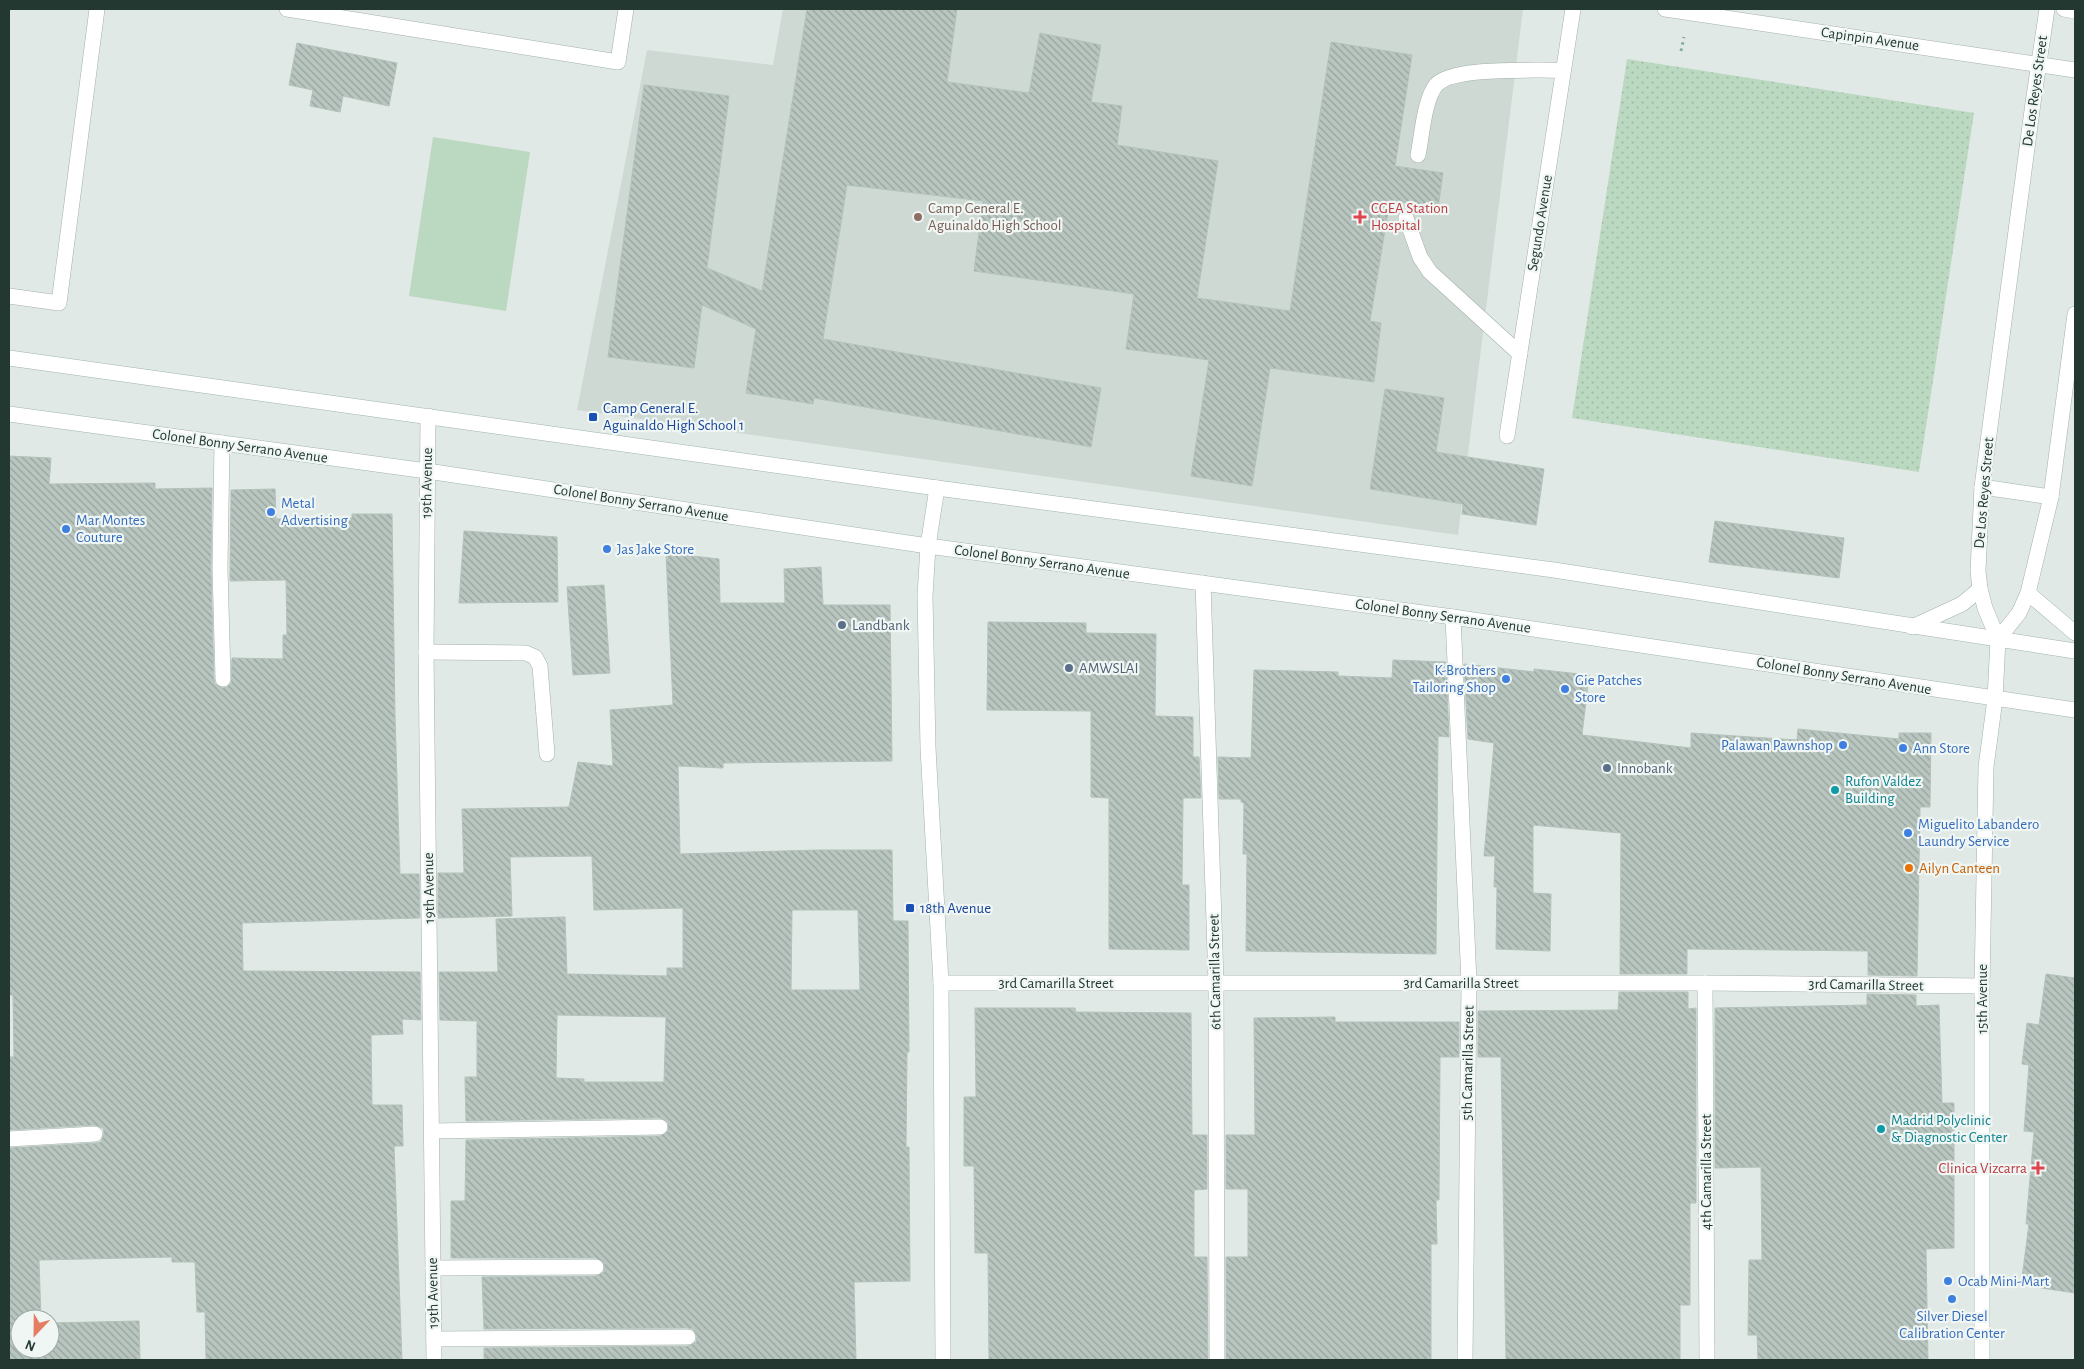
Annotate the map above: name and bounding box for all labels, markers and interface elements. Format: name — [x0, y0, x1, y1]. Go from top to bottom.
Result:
street label: Capinpin Avenue — [1820, 25, 1920, 53]
street label: De Los Reyes Street — [2020, 34, 2050, 147]
street label: Segundo Avenue — [1525, 174, 1555, 272]
place label: Camp General E. Aguinaldo High School — [928, 201, 1062, 233]
place label: CGEA Station Hospital — [1371, 201, 1448, 233]
marker: CGEA Station Hospital — [1353, 210, 1367, 224]
marker: Camp General E. Aguinaldo High School — [912, 211, 924, 223]
place label: Camp General E. Aguinaldo High School 1 — [603, 401, 744, 433]
marker: Camp General E. Aguinaldo High School 1 — [587, 411, 599, 423]
street label: Colonel Bonny Serrano Avenue — [151, 426, 329, 466]
street label: De Los Reyes Street — [1972, 437, 1996, 549]
street label: 19th Avenue — [419, 447, 435, 519]
street label: Colonel Bonny Serrano Avenue — [552, 482, 730, 524]
place label: Metal Advertising — [281, 496, 348, 528]
marker: Metal Advertising — [265, 506, 277, 518]
place label: Mar Montes Couture — [76, 513, 145, 545]
marker: Mar Montes Couture — [60, 523, 72, 535]
place label: Jas Jake Store — [617, 542, 694, 557]
street label: Colonel Bonny Serrano Avenue — [953, 542, 1131, 582]
marker: Jas Jake Store — [601, 543, 613, 555]
street label: Colonel Bonny Serrano Avenue — [1354, 596, 1532, 636]
place label: Landbank — [852, 618, 910, 633]
marker: Landbank — [836, 619, 848, 631]
street label: Colonel Bonny Serrano Avenue — [1755, 655, 1933, 697]
place label: AMWSLAI — [1079, 661, 1139, 676]
marker: AMWSLAI — [1063, 662, 1075, 674]
place label: K-Brothers Tailoring Shop — [1412, 663, 1496, 695]
marker: K-Brothers Tailoring Shop — [1500, 673, 1512, 685]
place label: Gie Patches Store — [1575, 673, 1642, 705]
marker: Gie Patches Store — [1559, 683, 1571, 695]
place label: Palawan Pawnshop — [1721, 738, 1833, 753]
marker: Palawan Pawnshop — [1837, 739, 1849, 751]
place label: Ann Store — [1913, 741, 1970, 756]
marker: Ann Store — [1897, 742, 1909, 754]
place label: Innobank — [1617, 761, 1673, 776]
marker: Innobank — [1601, 762, 1613, 774]
place label: Rufon Valdez Building — [1845, 774, 1921, 806]
marker: Rufon Valdez Building — [1829, 784, 1841, 796]
place label: Miguelito Labandero Laundry Service — [1918, 817, 2039, 849]
marker: Miguelito Labandero Laundry Service — [1902, 827, 1914, 839]
street label: 19th Avenue — [421, 852, 437, 924]
place label: Ailyn Canteen — [1919, 861, 2000, 876]
marker: Ailyn Canteen — [1903, 862, 1915, 874]
place label: 18th Avenue — [920, 901, 991, 916]
marker: 18th Avenue — [904, 902, 916, 914]
street label: 6th Camarilla Street — [1206, 914, 1224, 1030]
street label: 15th Avenue — [1975, 964, 1990, 1034]
street label: 3rd Camarilla Street — [998, 976, 1114, 991]
street label: 3rd Camarilla Street — [1403, 976, 1519, 991]
street label: 3rd Camarilla Street — [1808, 976, 1924, 994]
street label: 5th Camarilla Street — [1459, 1005, 1477, 1121]
place label: Madrid Polyclinic & Diagnostic Center — [1891, 1113, 2007, 1145]
street label: 4th Camarilla Street — [1699, 1114, 1714, 1230]
marker: Madrid Polyclinic & Diagnostic Center — [1875, 1123, 1887, 1135]
place label: Clinica Vizcarra — [1939, 1161, 2027, 1176]
marker: Clinica Vizcarra — [2031, 1161, 2045, 1175]
street label: 19th Avenue — [425, 1257, 441, 1329]
place label: Ocab Mini-Mart — [1958, 1274, 2050, 1289]
marker: Ocab Mini-Mart — [1942, 1275, 1954, 1287]
marker: Silver Diesel Calibration Center — [1946, 1293, 1958, 1305]
north arrow — [10, 1309, 60, 1359]
place label: Silver Diesel Calibration Center — [1899, 1309, 2005, 1341]
text: N — [23, 1337, 38, 1353]

